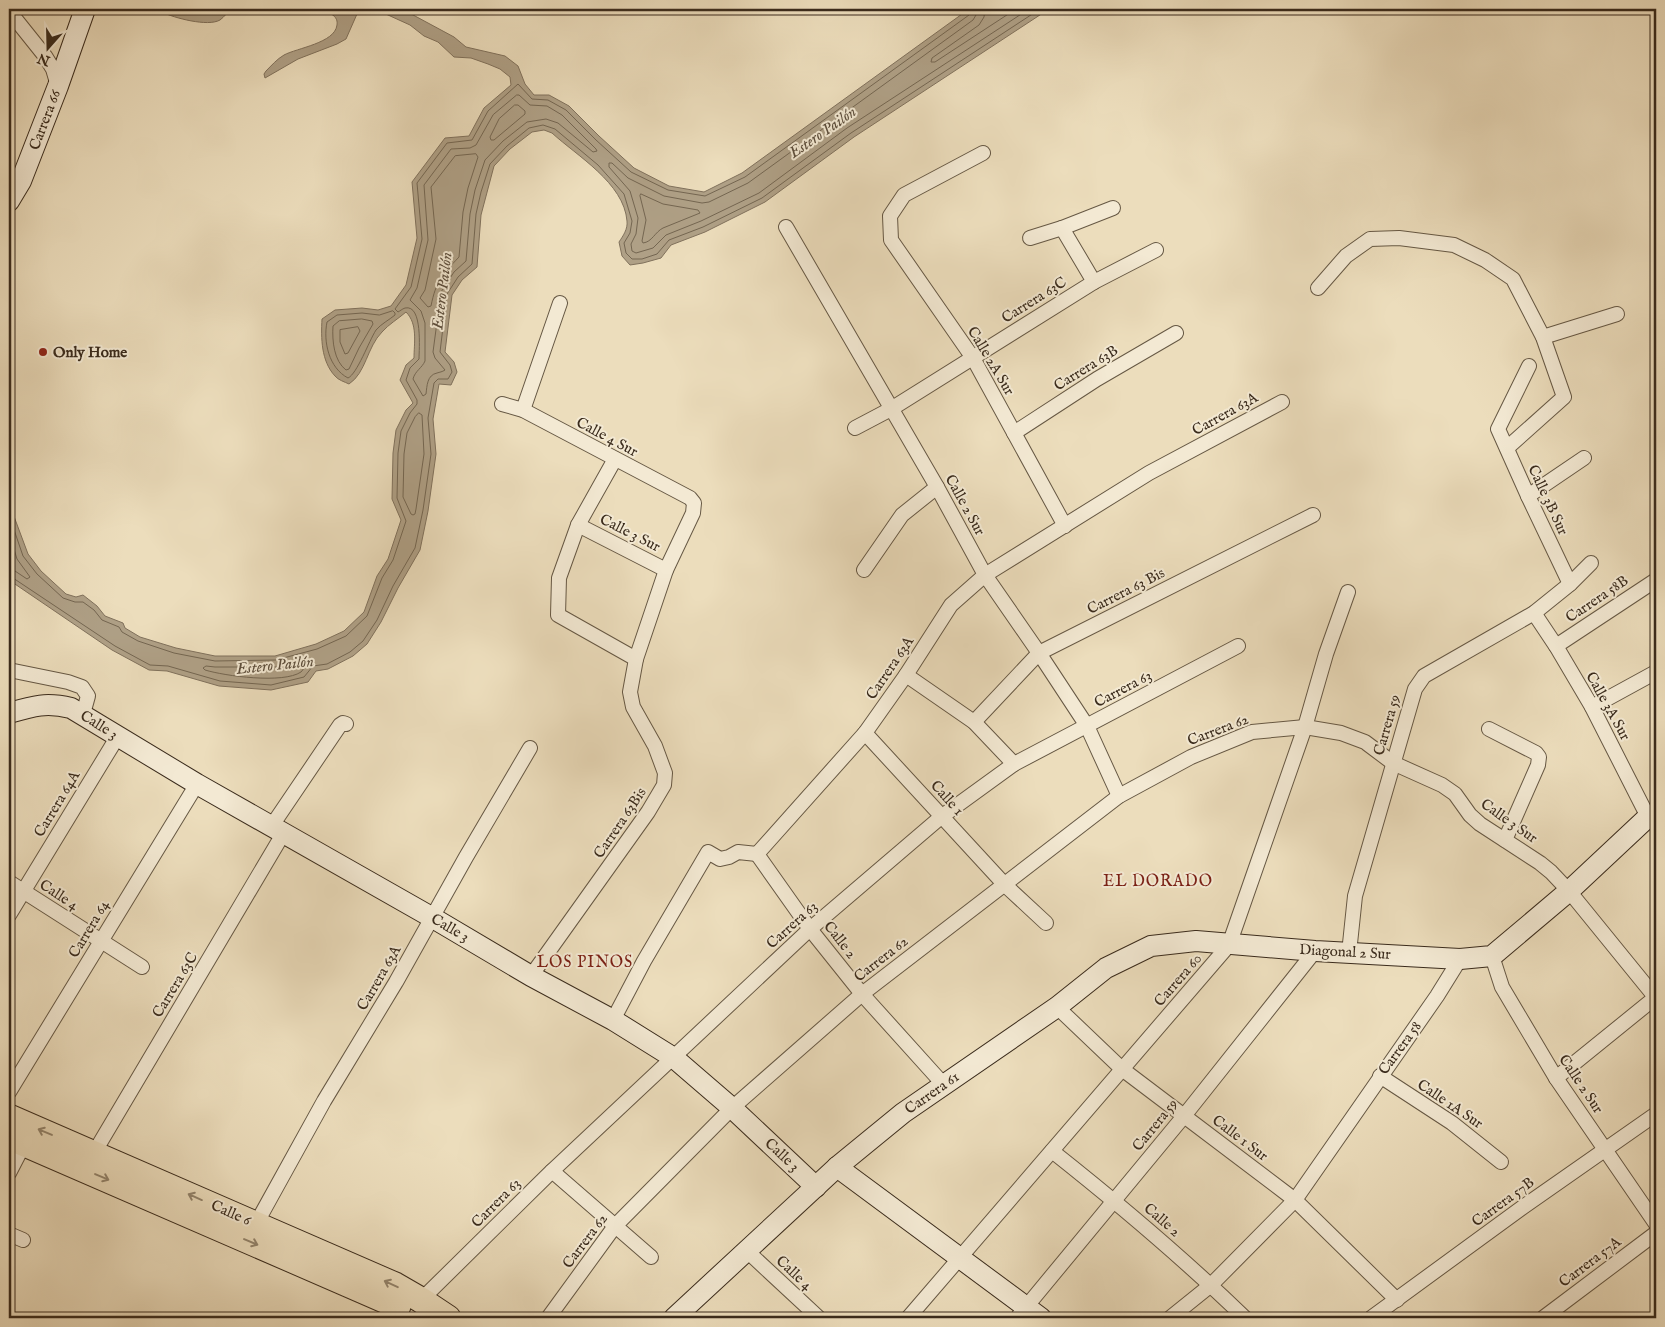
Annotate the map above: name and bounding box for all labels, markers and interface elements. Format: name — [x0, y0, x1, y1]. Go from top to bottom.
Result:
north arrow — [22, 22, 72, 72]
text: N — [35, 49, 54, 70]
street label: Carrera 66 — [25, 87, 65, 153]
water label: Estero Pailón — [785, 102, 861, 164]
water label: Estero Pailón — [428, 251, 458, 332]
street label: Carrera 63C — [998, 272, 1070, 327]
street label: Calle 2A Sur — [963, 323, 1019, 399]
street label: Carrera 63B — [1050, 341, 1122, 395]
place label: Only Home — [53, 343, 127, 362]
marker: Only Home — [37, 346, 49, 358]
street label: Carrera 63A — [1189, 388, 1262, 440]
street label: Calle 4 Sur — [573, 413, 642, 461]
street label: Calle 3B Sur — [1523, 462, 1573, 539]
street label: Calle 2 Sur — [940, 471, 990, 539]
street label: Calle 3 Sur — [597, 510, 664, 557]
street label: Carrera 63 Bis — [1084, 563, 1168, 619]
street label: Carrera 58B — [1562, 571, 1632, 627]
street label: Carrera 63A — [862, 632, 919, 703]
water label: Estero Pailón — [234, 652, 315, 680]
street label: Carrera 63 — [1091, 666, 1155, 712]
street label: Calle 3A Sur — [1581, 668, 1635, 744]
street label: Carrera 59 — [1369, 692, 1405, 758]
street label: Calle 3 — [77, 706, 121, 744]
street label: Carrera 62 — [1185, 710, 1251, 750]
street label: Carrera 64A — [30, 767, 85, 841]
street label: Calle 1 — [926, 776, 968, 820]
street label: Carrera 63Bis — [589, 784, 651, 862]
street label: Calle 3 Sur — [1477, 794, 1542, 848]
district label: EL DORADO — [1103, 872, 1213, 892]
street label: Calle 4 — [36, 875, 83, 915]
street label: Carrera 64 — [64, 896, 114, 961]
street label: Carrera 63 — [762, 897, 822, 953]
street label: Calle 3 — [427, 909, 473, 947]
street label: Calle 2 — [819, 917, 861, 963]
street label: Carrera 62 — [850, 932, 912, 986]
street label: Diagonal 2 Sur — [1299, 940, 1392, 964]
street label: Carrera 63A — [353, 941, 406, 1014]
street label: Carrera 63C — [148, 949, 202, 1021]
street label: Carrera 60 — [1150, 950, 1206, 1010]
district label: LOS PINOS — [537, 953, 633, 973]
street label: Carrera 58 — [1374, 1017, 1426, 1079]
street label: Calle 2 Sur — [1554, 1051, 1608, 1117]
street label: Carrera 61 — [901, 1067, 963, 1119]
street label: Calle 1A Sur — [1413, 1075, 1487, 1133]
street label: Carrera 59 — [1128, 1095, 1182, 1155]
street label: Calle 1 Sur — [1208, 1111, 1272, 1166]
one-way arrow — [38, 1127, 53, 1137]
street label: Calle 3 — [760, 1134, 804, 1176]
one-way arrow — [94, 1173, 109, 1183]
street label: Carrera 57B — [1468, 1173, 1538, 1231]
street label: Carrera 63 — [467, 1174, 525, 1232]
one-way arrow — [188, 1191, 203, 1201]
street label: Calle 6 — [208, 1196, 255, 1230]
street label: Calle 2 — [1140, 1199, 1184, 1241]
street label: Carrera 62 — [558, 1210, 612, 1272]
street label: Carrera 57A — [1555, 1232, 1626, 1292]
one-way arrow — [243, 1237, 258, 1247]
street label: Calle 4 — [772, 1251, 817, 1295]
one-way arrow — [384, 1279, 399, 1288]

